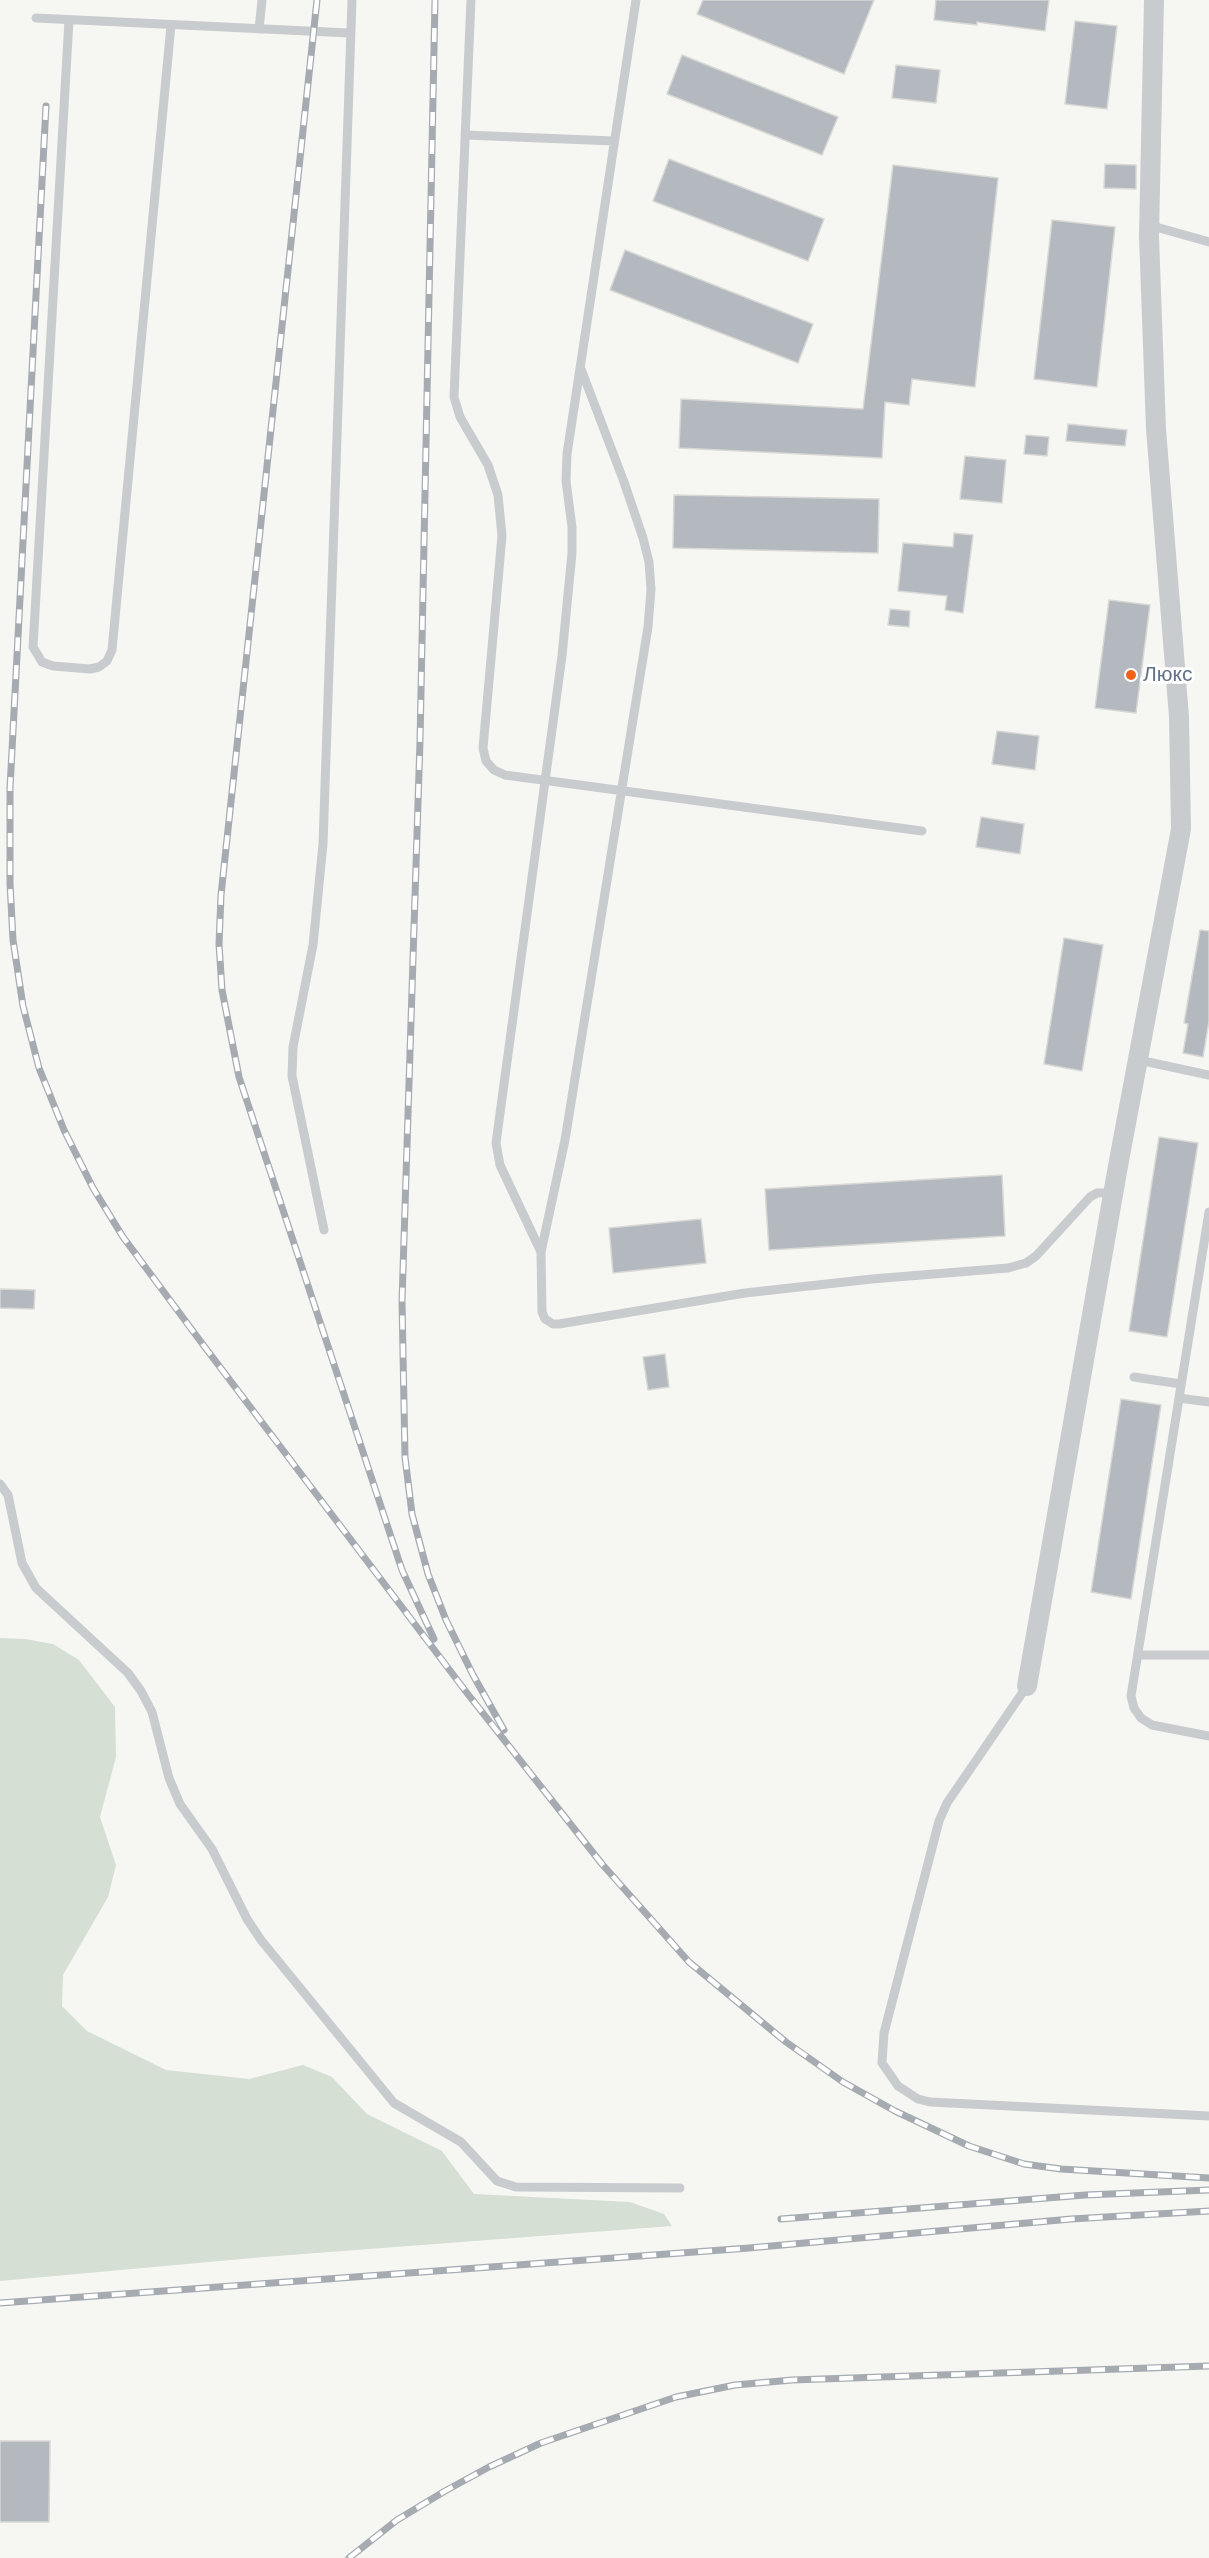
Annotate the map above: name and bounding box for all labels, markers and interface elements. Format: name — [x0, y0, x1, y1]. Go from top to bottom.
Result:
place label: Люкс — [1143, 662, 1192, 688]
marker: Люкс — [1124, 668, 1138, 682]

